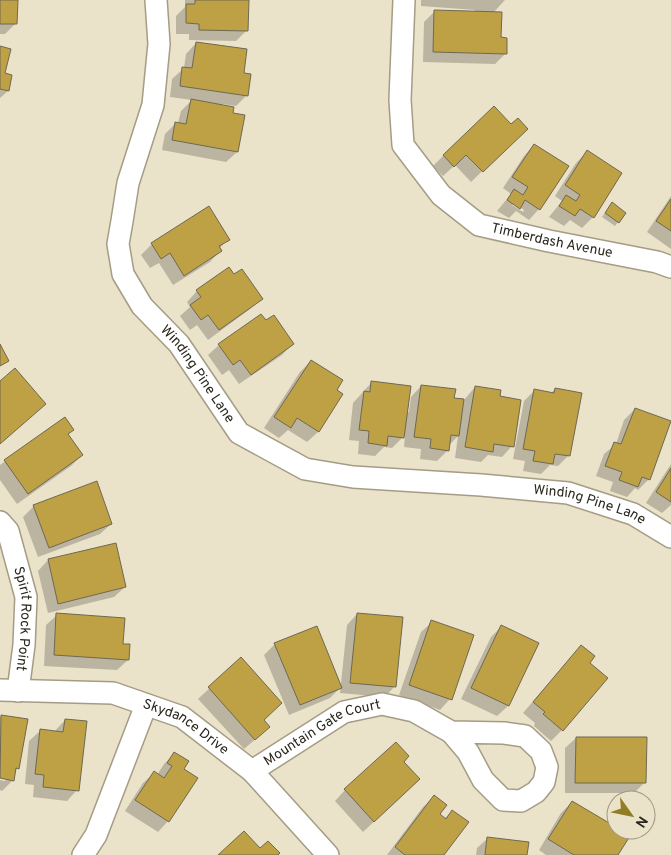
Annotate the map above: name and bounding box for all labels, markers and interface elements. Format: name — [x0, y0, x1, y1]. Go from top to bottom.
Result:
street label: Timberdash Avenue — [489, 220, 614, 262]
street label: Winding Pine Lane — [157, 322, 238, 426]
street label: Winding Pine Lane — [533, 481, 649, 528]
street label: Spirit Rock Point — [10, 565, 35, 672]
street label: Skydance Drive — [141, 696, 232, 758]
street label: Mountain Gate Court — [261, 696, 382, 770]
north arrow — [606, 790, 656, 840]
text: N — [631, 812, 651, 830]

